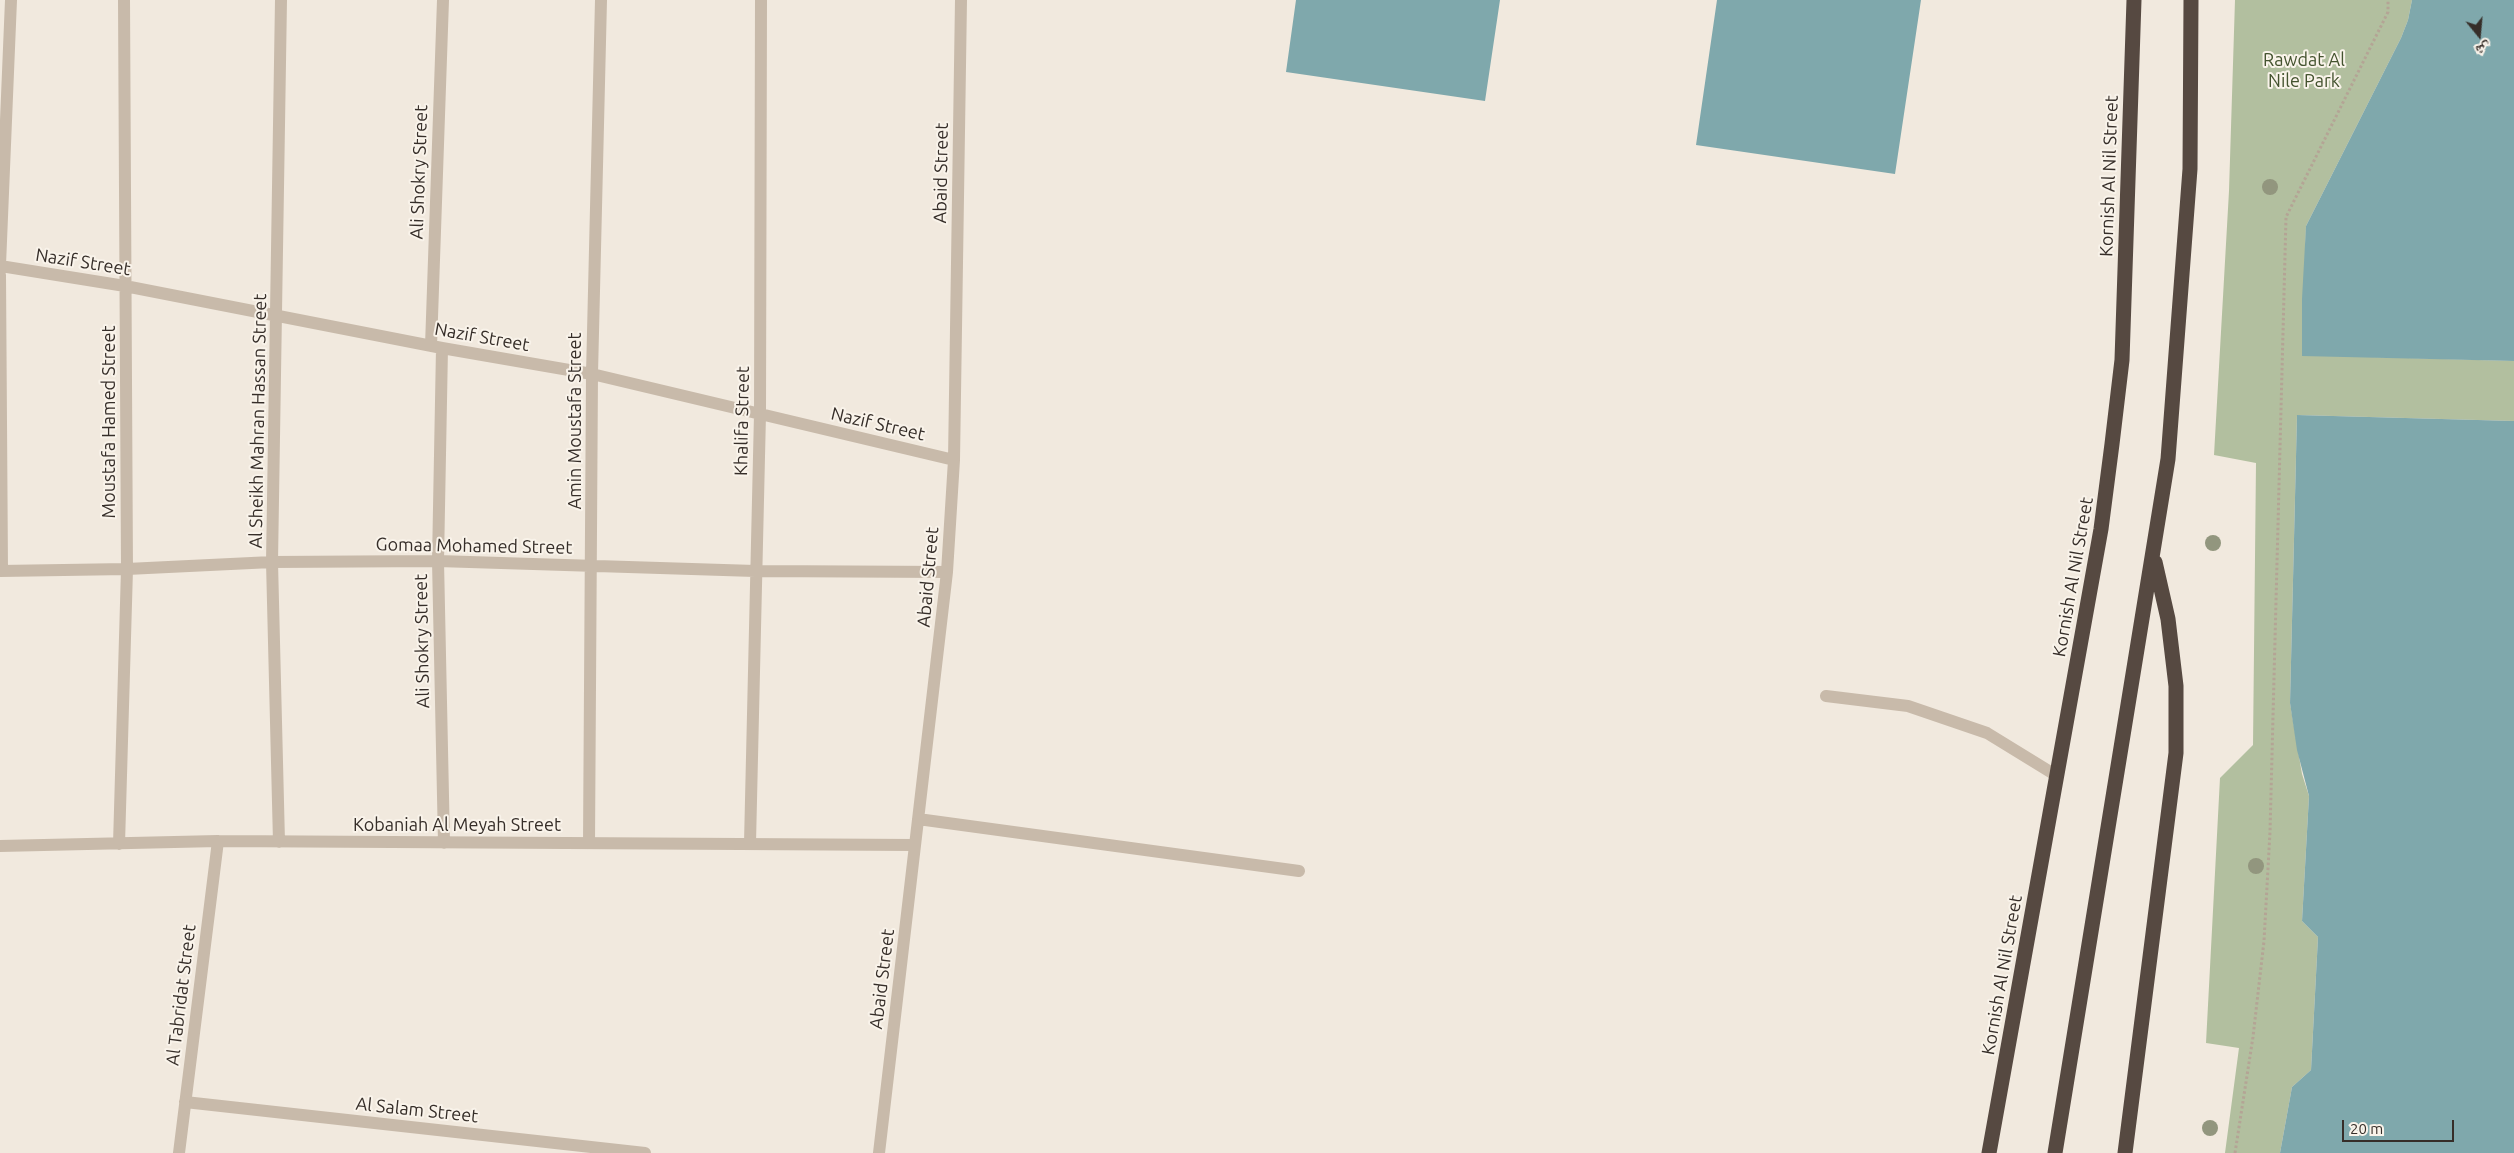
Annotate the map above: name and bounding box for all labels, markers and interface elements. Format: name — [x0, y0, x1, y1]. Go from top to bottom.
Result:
north arrow — [2454, 10, 2504, 60]
text: ش — [2474, 40, 2493, 59]
park label: Rawdat Al Nile Park — [2263, 49, 2345, 92]
street label: Kornish Al Nil Street — [2095, 95, 2123, 257]
street label: Ali Shokry Street — [406, 104, 432, 240]
street label: Abaid Street — [929, 122, 953, 224]
street label: Nazif Street — [34, 244, 132, 280]
street label: Al Sheikh Mahran Hassan Street — [245, 293, 271, 549]
street label: Nazif Street — [433, 318, 531, 356]
street label: Moustafa Hamed Street — [98, 326, 120, 518]
street label: Amin Moustafa Street — [564, 332, 586, 510]
street label: Khalifa Street — [730, 366, 754, 476]
street label: Nazif Street — [829, 403, 927, 445]
street label: Kornish Al Nil Street — [2048, 495, 2098, 659]
street label: Abaid Street — [913, 526, 943, 628]
street label: Gomaa Mohamed Street — [375, 533, 573, 559]
street label: Ali Shokry Street — [410, 574, 434, 708]
street label: Kobaniah Al Meyah Street — [353, 814, 561, 836]
street label: Kornish Al Nil Street — [1977, 893, 2027, 1057]
street label: Al Tabridat Street — [162, 923, 200, 1067]
street label: Abaid Street — [865, 928, 899, 1030]
street label: Al Salam Street — [355, 1093, 479, 1127]
scale bar — [2344, 1110, 2456, 1142]
text: 20 m — [2350, 1120, 2383, 1137]

